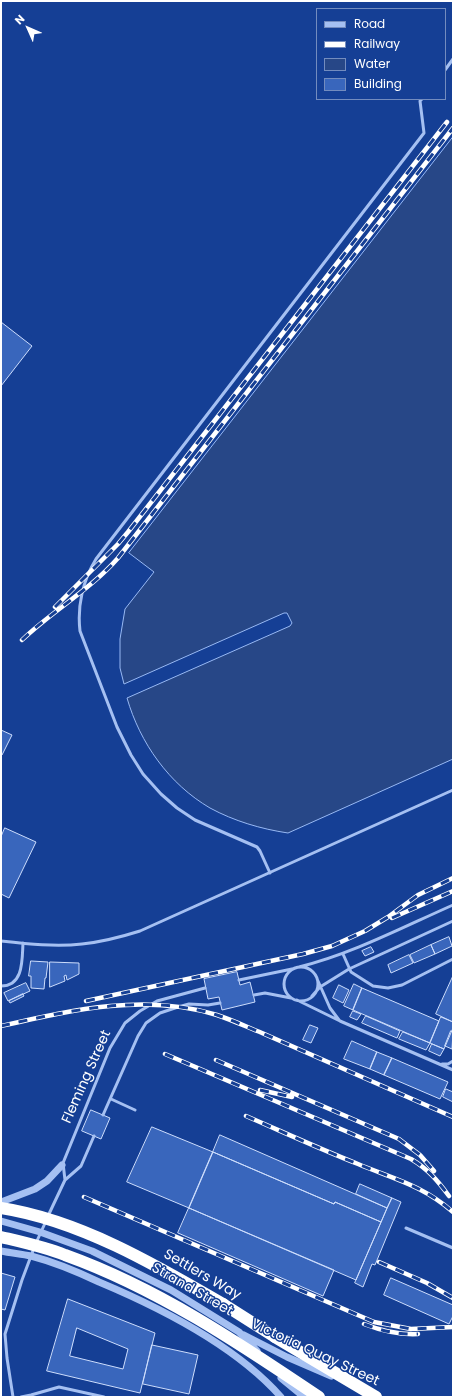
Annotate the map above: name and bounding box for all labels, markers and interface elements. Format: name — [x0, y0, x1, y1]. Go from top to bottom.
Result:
north arrow — [8, 8, 48, 48]
legend — [316, 8, 446, 100]
text: N — [11, 11, 28, 28]
text: Road — [354, 15, 385, 32]
text: Railway — [354, 35, 400, 52]
text: Water — [354, 55, 390, 72]
text: Building — [354, 75, 402, 92]
street label: Fleming Street — [59, 1028, 115, 1126]
street label: Settlers Way — [160, 1246, 244, 1304]
street label: Strand Street — [148, 1260, 236, 1320]
street label: Victoria Quay Street — [248, 1316, 382, 1390]

